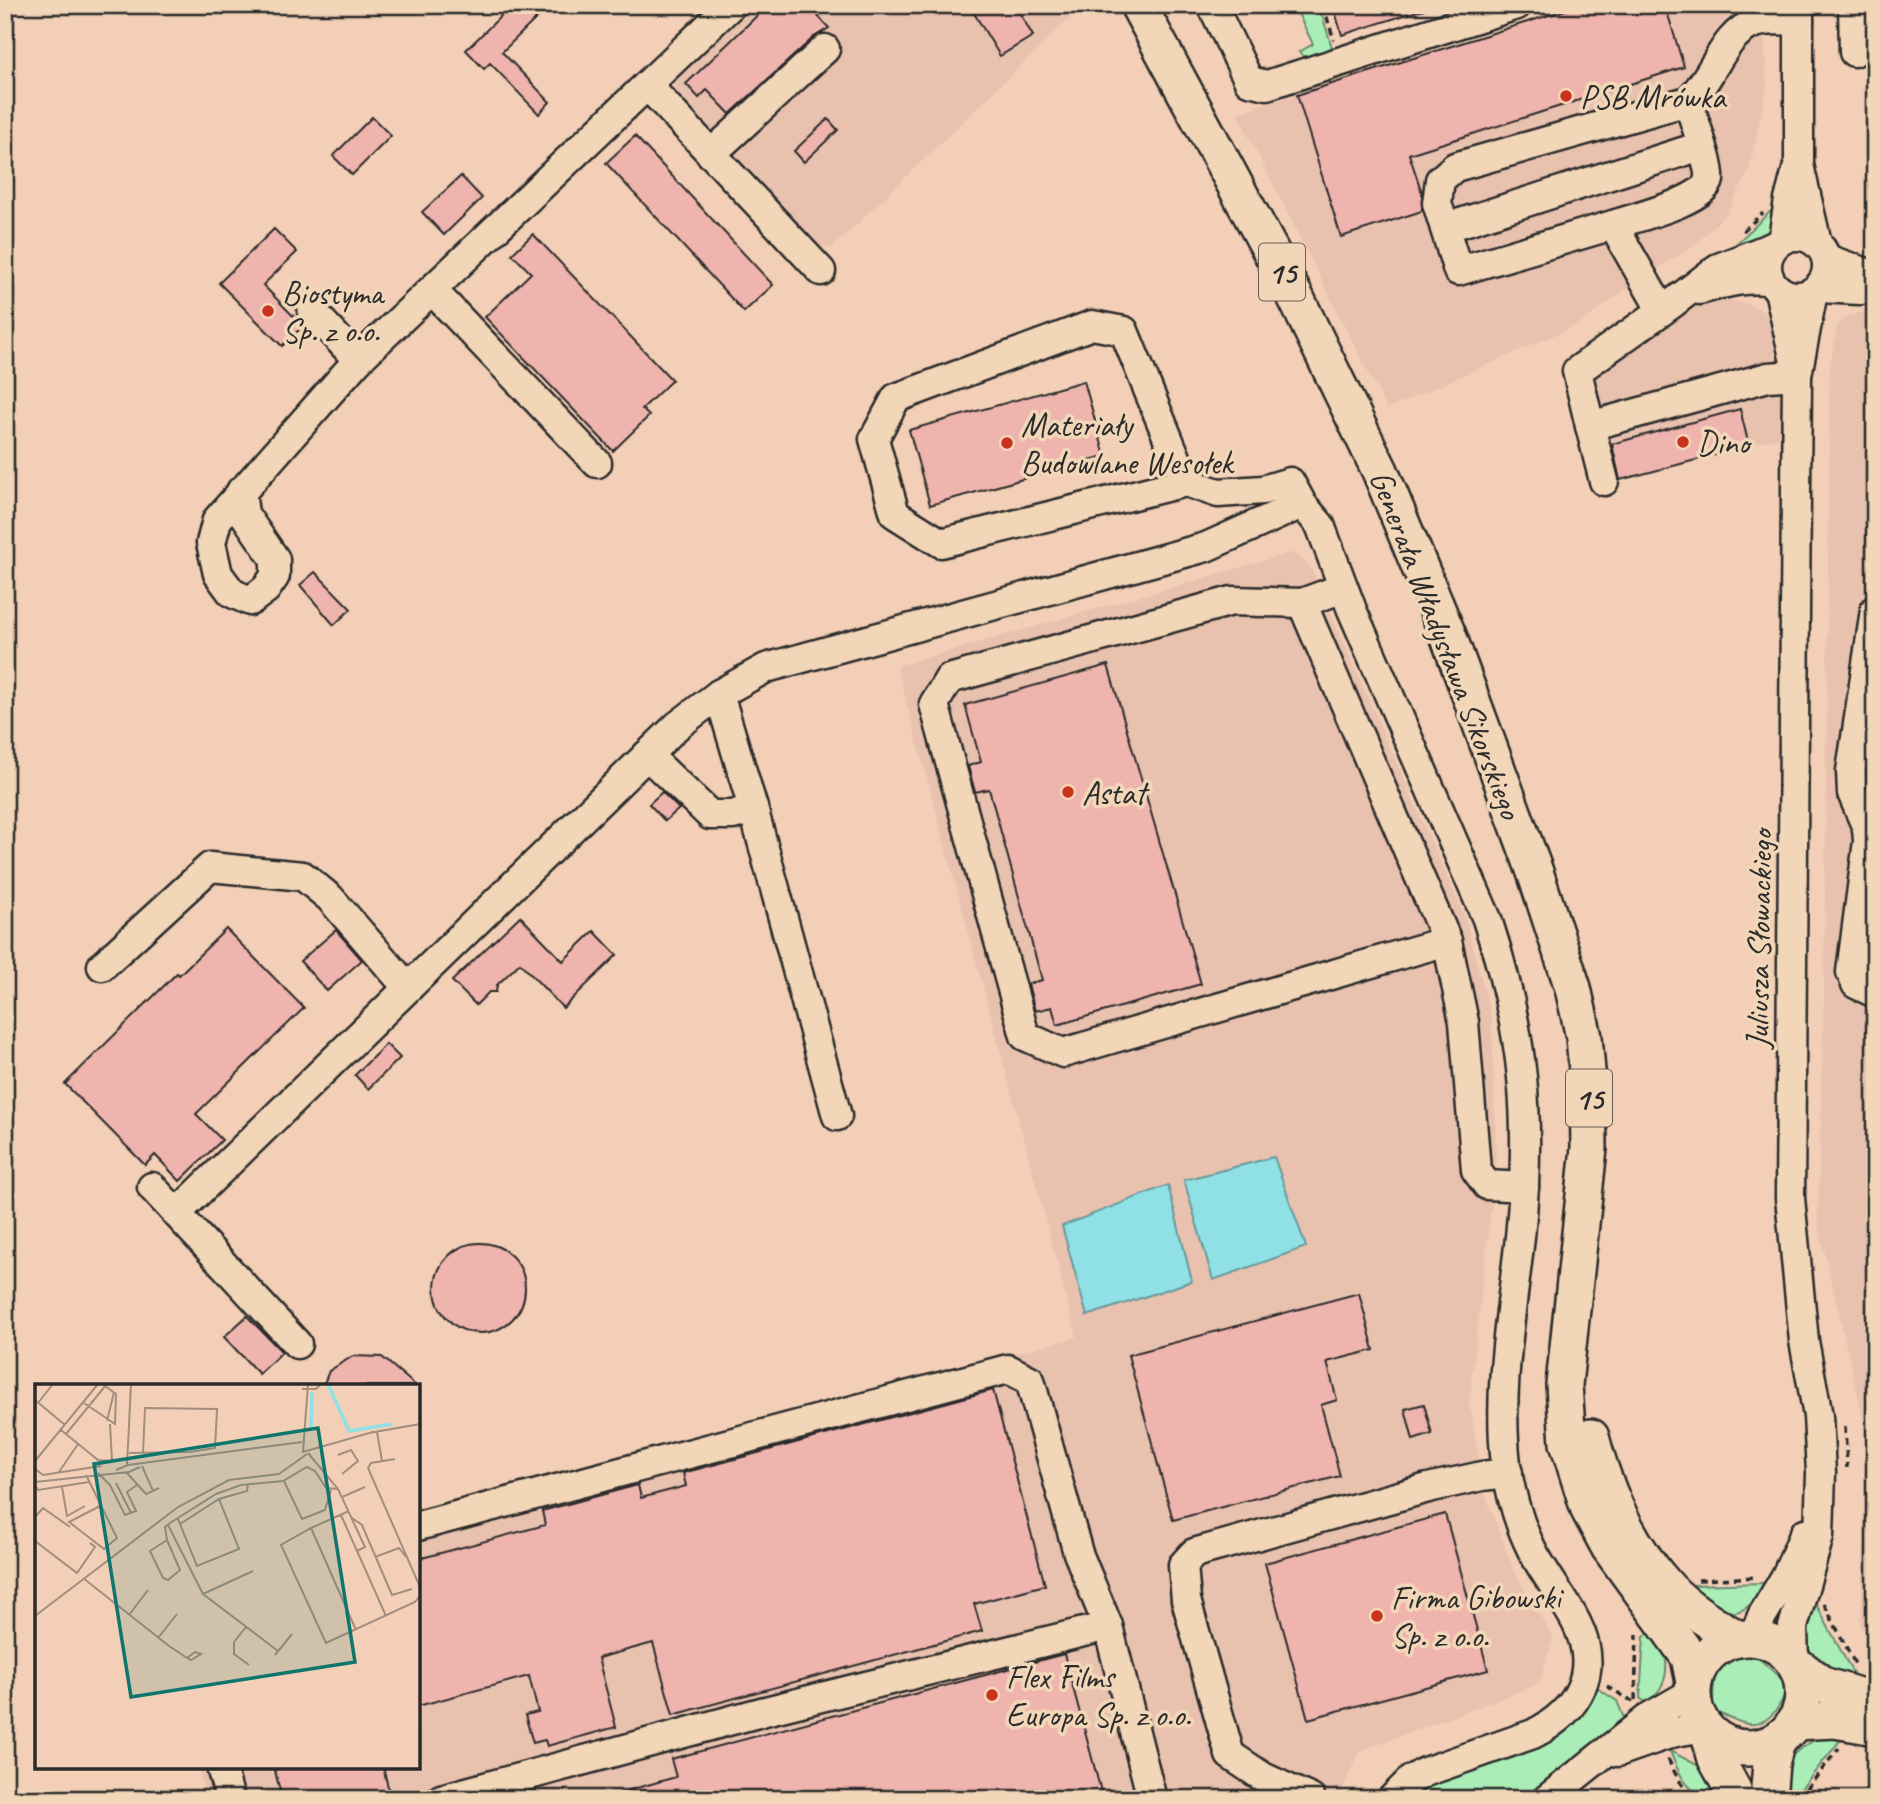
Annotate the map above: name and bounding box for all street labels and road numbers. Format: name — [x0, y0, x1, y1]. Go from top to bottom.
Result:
road number: 15 — [1259, 244, 1305, 300]
street label: Generała Władysława Sikorskiego — [1360, 464, 1533, 827]
street label: Juliusza Słowackiego — [1736, 826, 1782, 1051]
road number: 15 — [1566, 1070, 1612, 1126]

